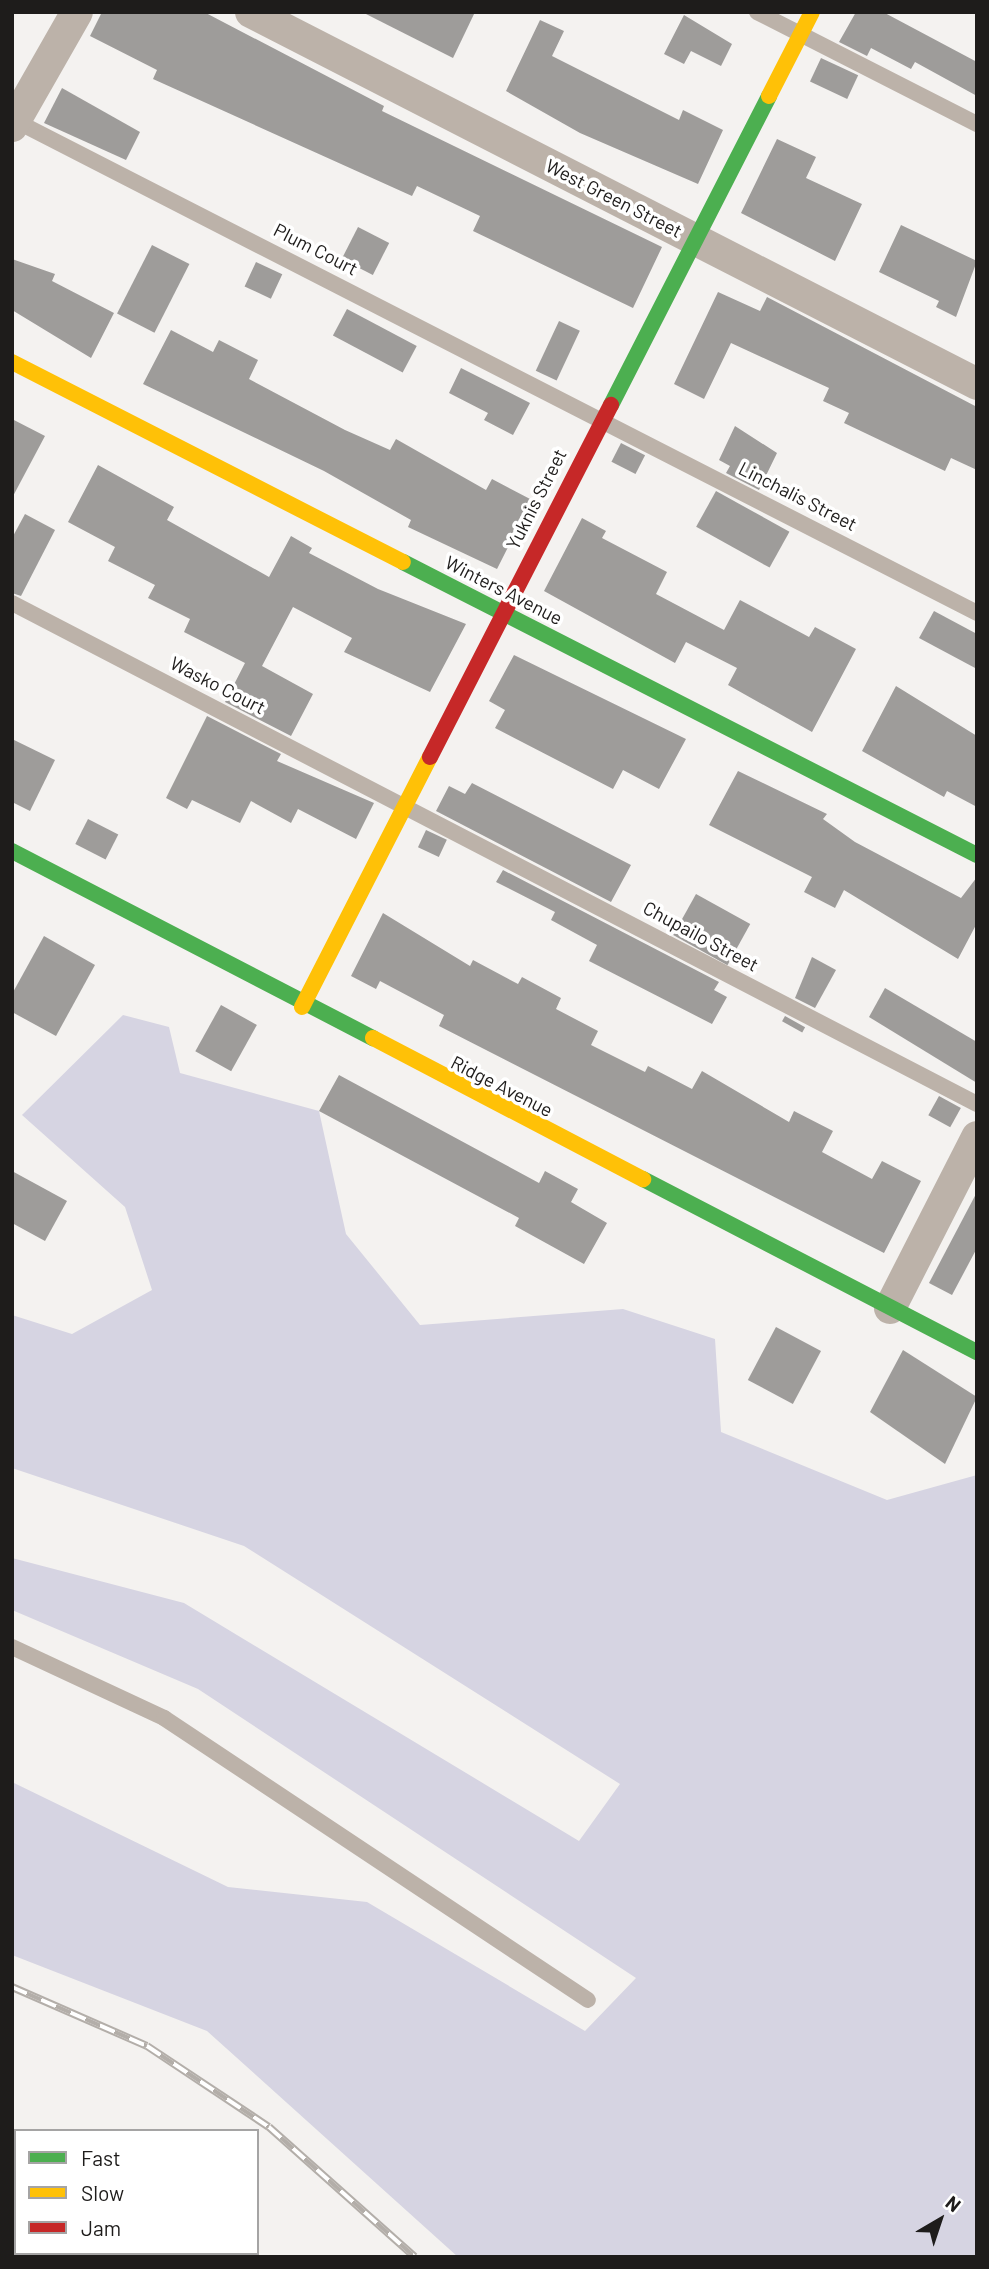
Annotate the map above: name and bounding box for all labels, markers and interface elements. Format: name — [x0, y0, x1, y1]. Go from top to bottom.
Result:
street label: West Green Street — [542, 154, 686, 242]
street label: Plum Court — [270, 218, 362, 280]
street label: Yuknis Street — [501, 445, 571, 553]
street label: Linchalis Street — [735, 456, 861, 536]
street label: Winters Avenue — [441, 551, 567, 629]
street label: Wasko Court — [166, 651, 270, 719]
street label: Chupailo Street — [639, 896, 763, 976]
street label: Ridge Avenue — [447, 1051, 557, 1121]
legend — [14, 2129, 259, 2255]
text: Fast — [81, 2145, 121, 2170]
text: Slow — [81, 2180, 124, 2205]
north arrow — [905, 2185, 975, 2255]
text: N — [941, 2190, 966, 2216]
text: Jam — [81, 2215, 121, 2240]

